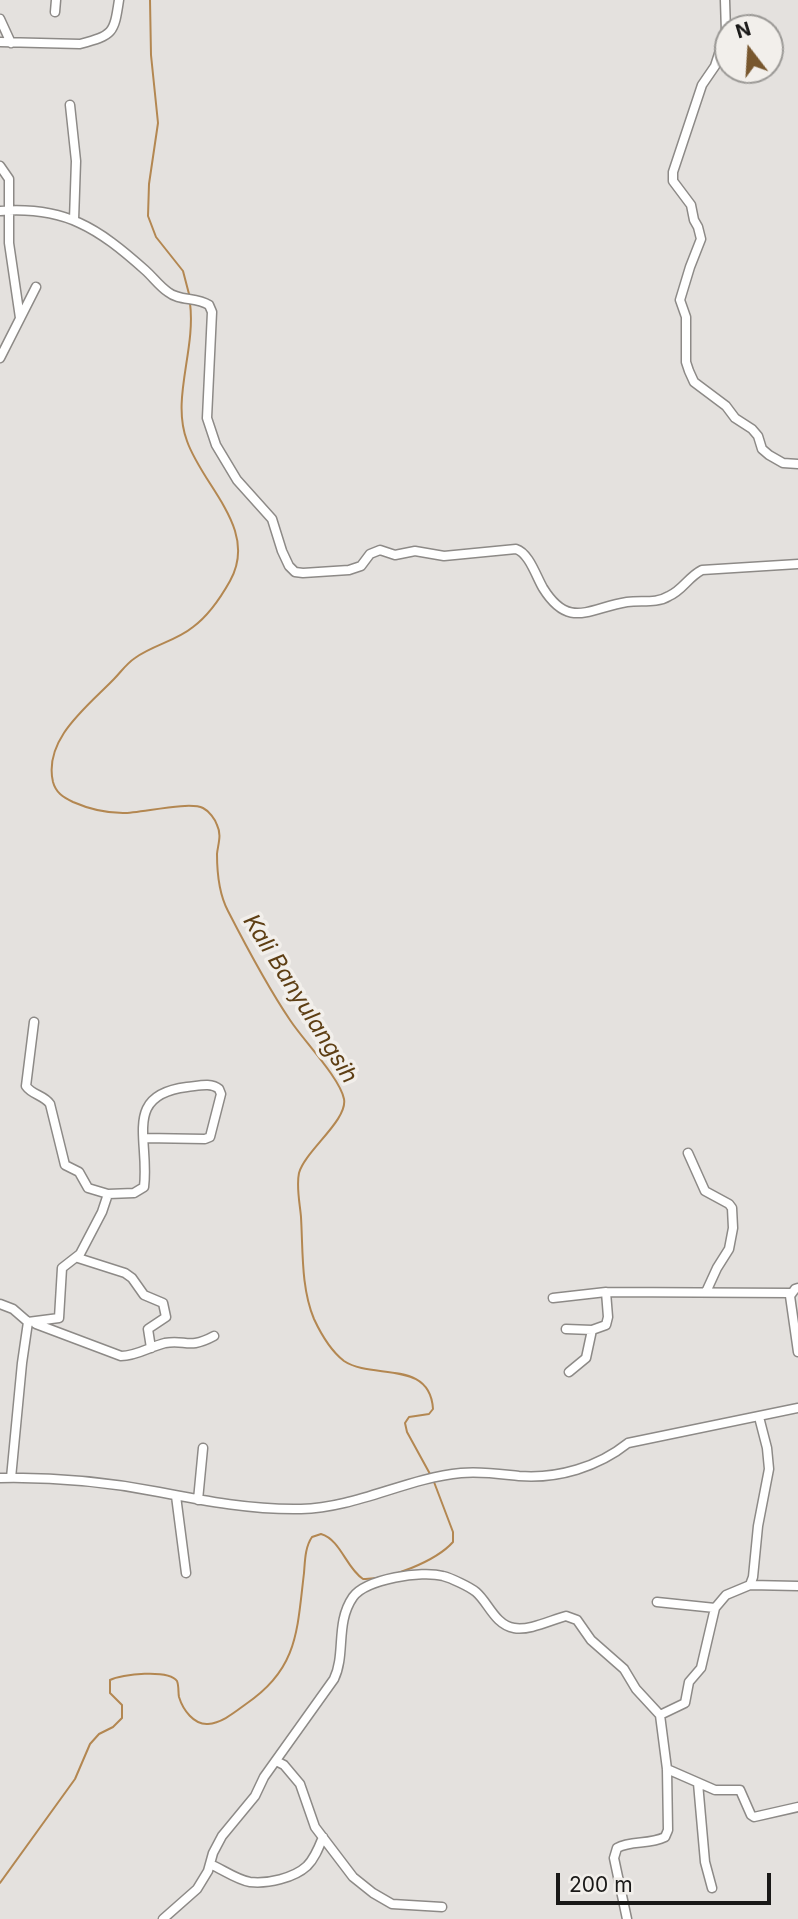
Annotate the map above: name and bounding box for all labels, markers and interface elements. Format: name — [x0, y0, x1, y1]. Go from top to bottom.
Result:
north arrow — [714, 14, 784, 84]
text: N — [733, 17, 754, 43]
water label: Kali Banyulangsih — [237, 909, 363, 1089]
scale bar — [560, 1860, 775, 1904]
text: 200 m — [569, 1872, 633, 1897]

